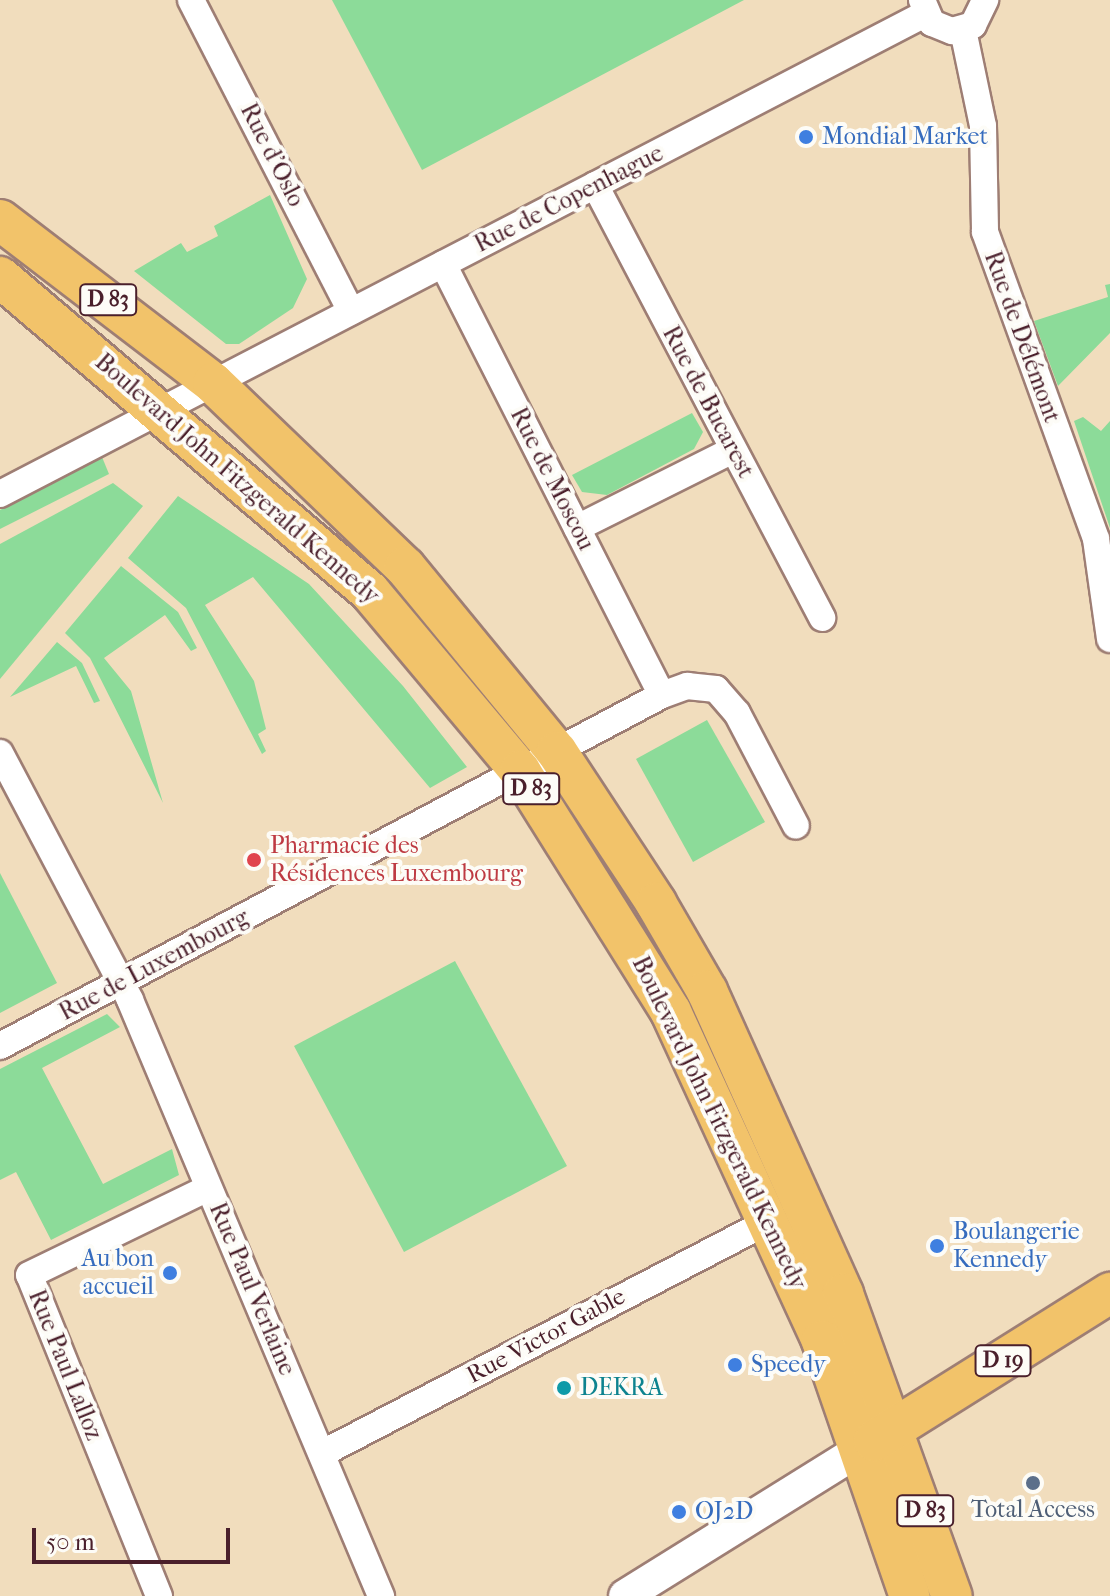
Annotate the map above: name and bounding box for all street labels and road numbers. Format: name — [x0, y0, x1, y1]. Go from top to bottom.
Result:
street label: Rue d'Oslo — [234, 99, 310, 211]
street label: Rue de Copenhague — [470, 139, 668, 259]
street label: Rue de Délémont — [978, 247, 1066, 427]
road number: D 83 — [78, 282, 138, 318]
street label: Rue de Bucarest — [656, 321, 760, 483]
street label: Boulevard John Fitzgerald Kennedy — [89, 348, 385, 610]
street label: Rue de Moscou — [504, 403, 600, 555]
road number: D 83 — [501, 771, 561, 807]
street label: Rue de Luxembourg — [54, 903, 254, 1027]
street label: Boulevard John Fitzgerald Kennedy — [626, 952, 812, 1294]
street label: Rue Paul Verlaine — [203, 1198, 301, 1380]
street label: Rue Victor Gable — [462, 1282, 630, 1390]
street label: Rue Paul Lalloz — [22, 1286, 108, 1444]
road number: D 19 — [973, 1343, 1033, 1379]
road number: D 83 — [895, 1493, 955, 1529]

